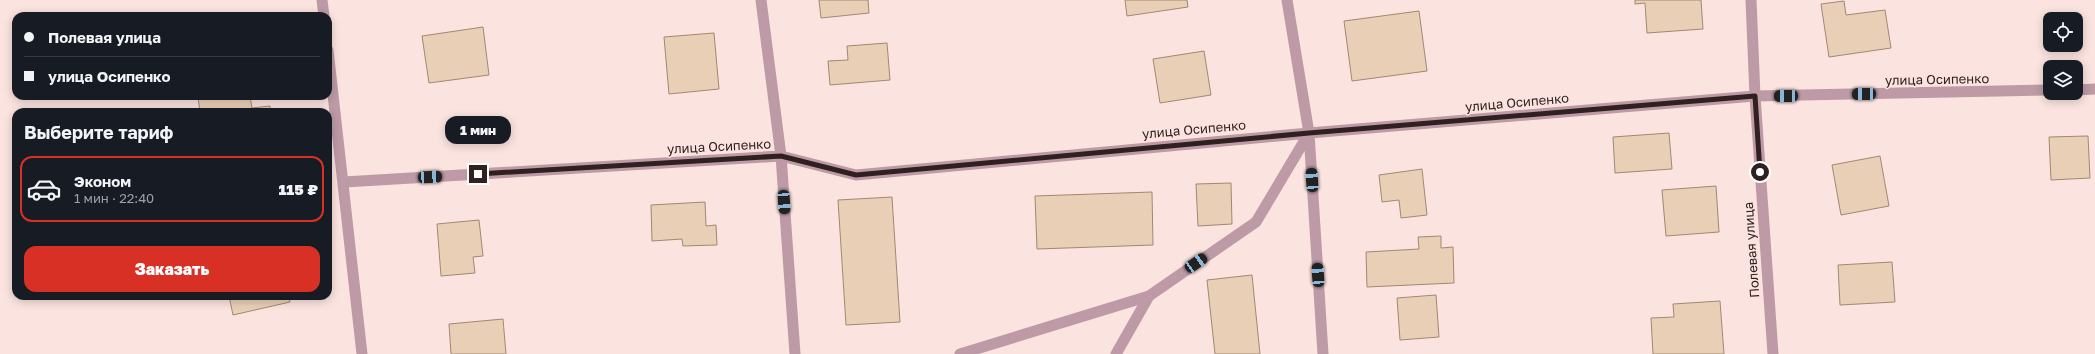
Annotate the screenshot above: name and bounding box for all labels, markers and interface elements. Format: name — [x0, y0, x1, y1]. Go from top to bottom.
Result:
map controls — [2043, 12, 2083, 100]
button: locate — [2043, 12, 2083, 52]
text: Полевая улица — [48, 28, 161, 46]
button: layers — [2043, 60, 2083, 100]
text: улица Осипенко — [48, 67, 171, 85]
street label: улица Осипенко — [1885, 70, 1989, 88]
car — [1852, 88, 1876, 100]
street label: улица Осипенко — [1464, 89, 1570, 115]
car — [1774, 90, 1798, 102]
callout: 1 мин — [445, 116, 511, 144]
street label: улица Осипенко — [1141, 116, 1247, 142]
text: Выберите тариф — [24, 121, 173, 143]
text: 1 мин — [460, 122, 496, 138]
street label: улица Осипенко — [667, 135, 772, 157]
route start — [1751, 163, 1769, 181]
route end — [469, 165, 487, 183]
car — [1305, 168, 1319, 192]
car — [418, 170, 442, 184]
icon: car — [26, 171, 62, 207]
text: Эконом — [74, 172, 131, 190]
text: 115 ₽ — [278, 180, 318, 198]
text: 1 мин · 22:40 — [74, 190, 154, 206]
car — [777, 190, 791, 214]
street label: Полевая улица — [1740, 202, 1762, 298]
button: Заказать — [24, 246, 320, 292]
car — [1183, 251, 1209, 275]
car — [1311, 263, 1325, 287]

